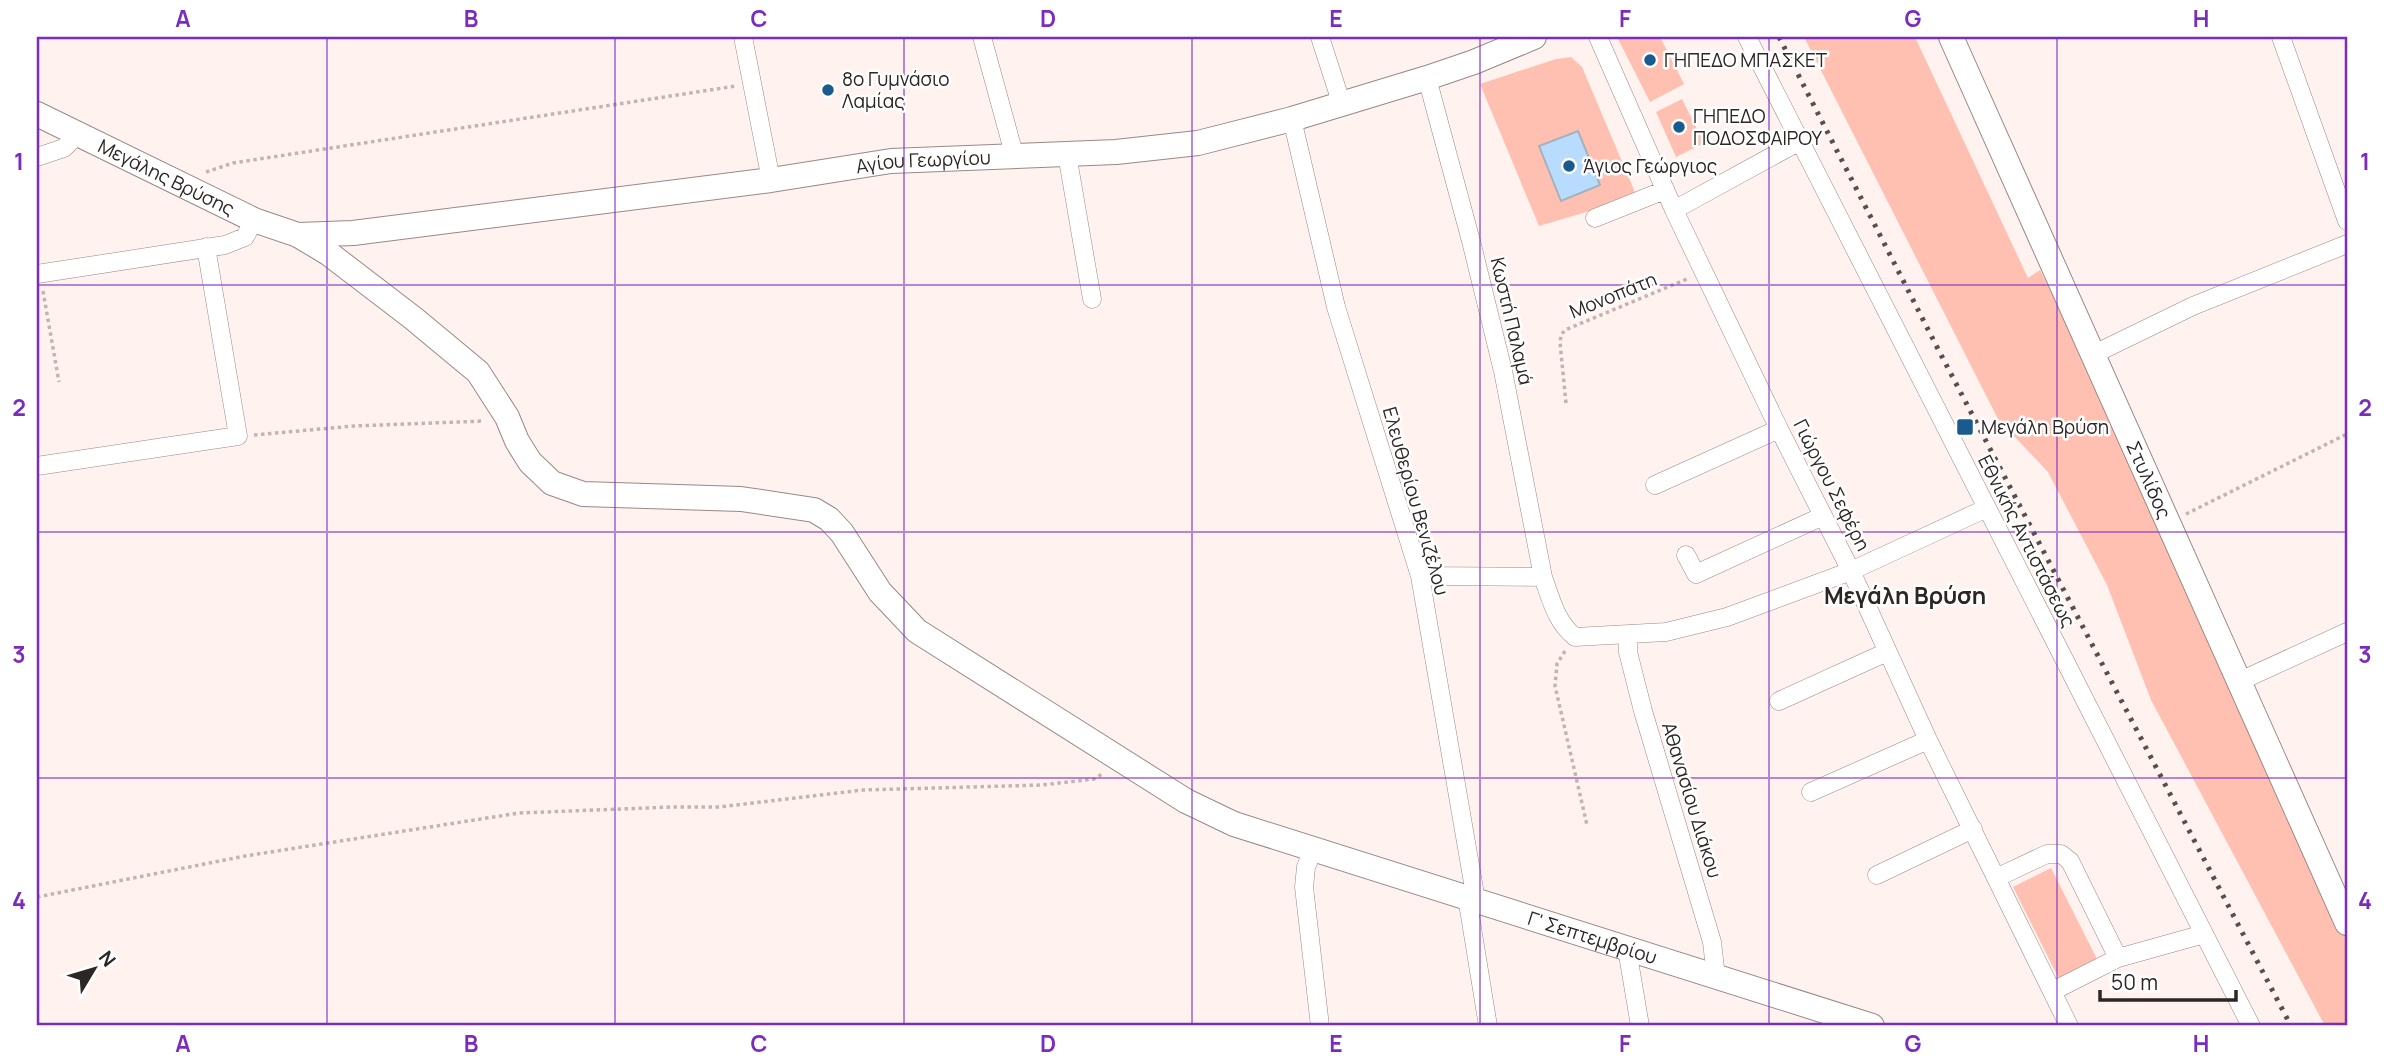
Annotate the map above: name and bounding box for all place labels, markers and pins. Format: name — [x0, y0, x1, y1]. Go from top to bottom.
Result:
place label: ΓΗΠΕΔΟ ΜΠΑΣΚΕΤ — [1664, 47, 1828, 73]
marker: ΓΗΠΕΔΟ ΜΠΑΣΚΕΤ — [1642, 52, 1658, 68]
place label: 8ο Γυμνάσιο Λαμίας — [842, 66, 949, 114]
marker: 8ο Γυμνάσιο Λαμίας — [820, 82, 836, 98]
place label: ΓΗΠΕΔΟ ΠΟΔΟΣΦΑΙΡΟΥ — [1693, 103, 1823, 151]
marker: ΓΗΠΕΔΟ ΠΟΔΟΣΦΑΙΡΟΥ — [1671, 119, 1687, 135]
place label: Άγιος Γεώργιος — [1583, 153, 1717, 179]
marker: Άγιος Γεώργιος — [1561, 158, 1577, 174]
place label: Μεγάλη Βρύση — [1981, 414, 2109, 440]
marker: Μεγάλη Βρύση — [1955, 417, 1975, 437]

